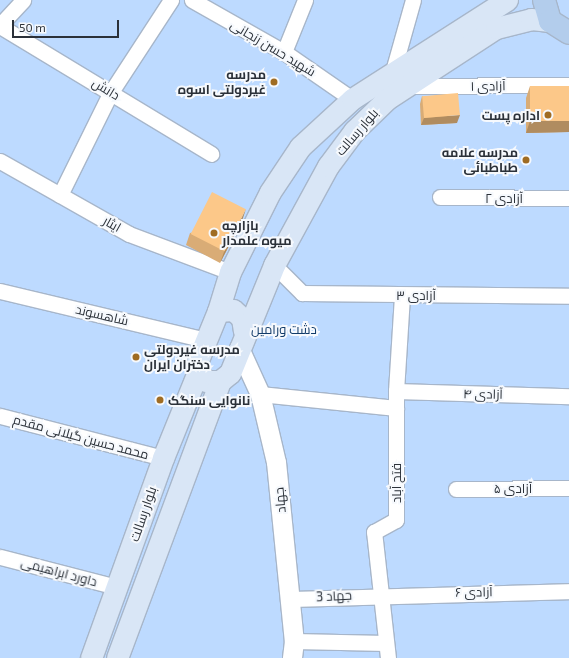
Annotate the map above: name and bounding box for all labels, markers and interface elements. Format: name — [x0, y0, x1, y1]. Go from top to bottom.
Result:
scale bar — [14, 12, 121, 38]
street label: شهید حسن زنجانی — [228, 16, 318, 80]
text: 50 m — [19, 20, 46, 34]
place label: مدرسه غیردولتی اسوه — [178, 67, 266, 98]
street label: دانش — [89, 75, 123, 103]
marker: مدرسه غیردولتی اسوه — [269, 77, 279, 87]
street label: آزادی ۱ — [470, 78, 506, 94]
street label: بلوار رسالت — [332, 105, 382, 159]
place label: اداره پست — [482, 107, 540, 123]
marker: اداره پست — [543, 110, 553, 120]
place label: مدرسه علامه طباطبائی — [442, 145, 518, 176]
marker: مدرسه علامه طباطبائی — [521, 155, 531, 165]
street label: آزادی ۲ — [485, 190, 523, 206]
street label: ایثار — [100, 213, 124, 235]
place label: بازارچه میوه علمدار — [222, 218, 292, 249]
marker: بازارچه میوه علمدار — [209, 228, 219, 238]
street label: آزادی ۳ — [396, 287, 436, 303]
street label: شاهسوند — [74, 301, 130, 329]
park label: دشت ورامین — [251, 321, 317, 337]
place label: مدرسه غیردولتی دختران ایران — [144, 342, 240, 373]
marker: مدرسه غیردولتی دختران ایران — [131, 352, 141, 362]
street label: آزادی ۴ — [463, 386, 503, 402]
place label: نانوایی سنگک — [168, 392, 250, 408]
marker: نانوایی سنگک — [155, 395, 165, 405]
street label: محمد حسین گیلانی مقدم — [11, 411, 151, 463]
street label: فتح آباد — [388, 463, 404, 503]
street label: آزادی ۵ — [494, 480, 532, 496]
street label: بلوار رسالت — [126, 485, 160, 543]
street label: جهاد — [271, 486, 289, 514]
street label: داورد ابراهیمی — [19, 554, 99, 590]
street label: آزادی ۶ — [455, 584, 493, 600]
street label: جهاد 3 — [316, 587, 352, 605]

